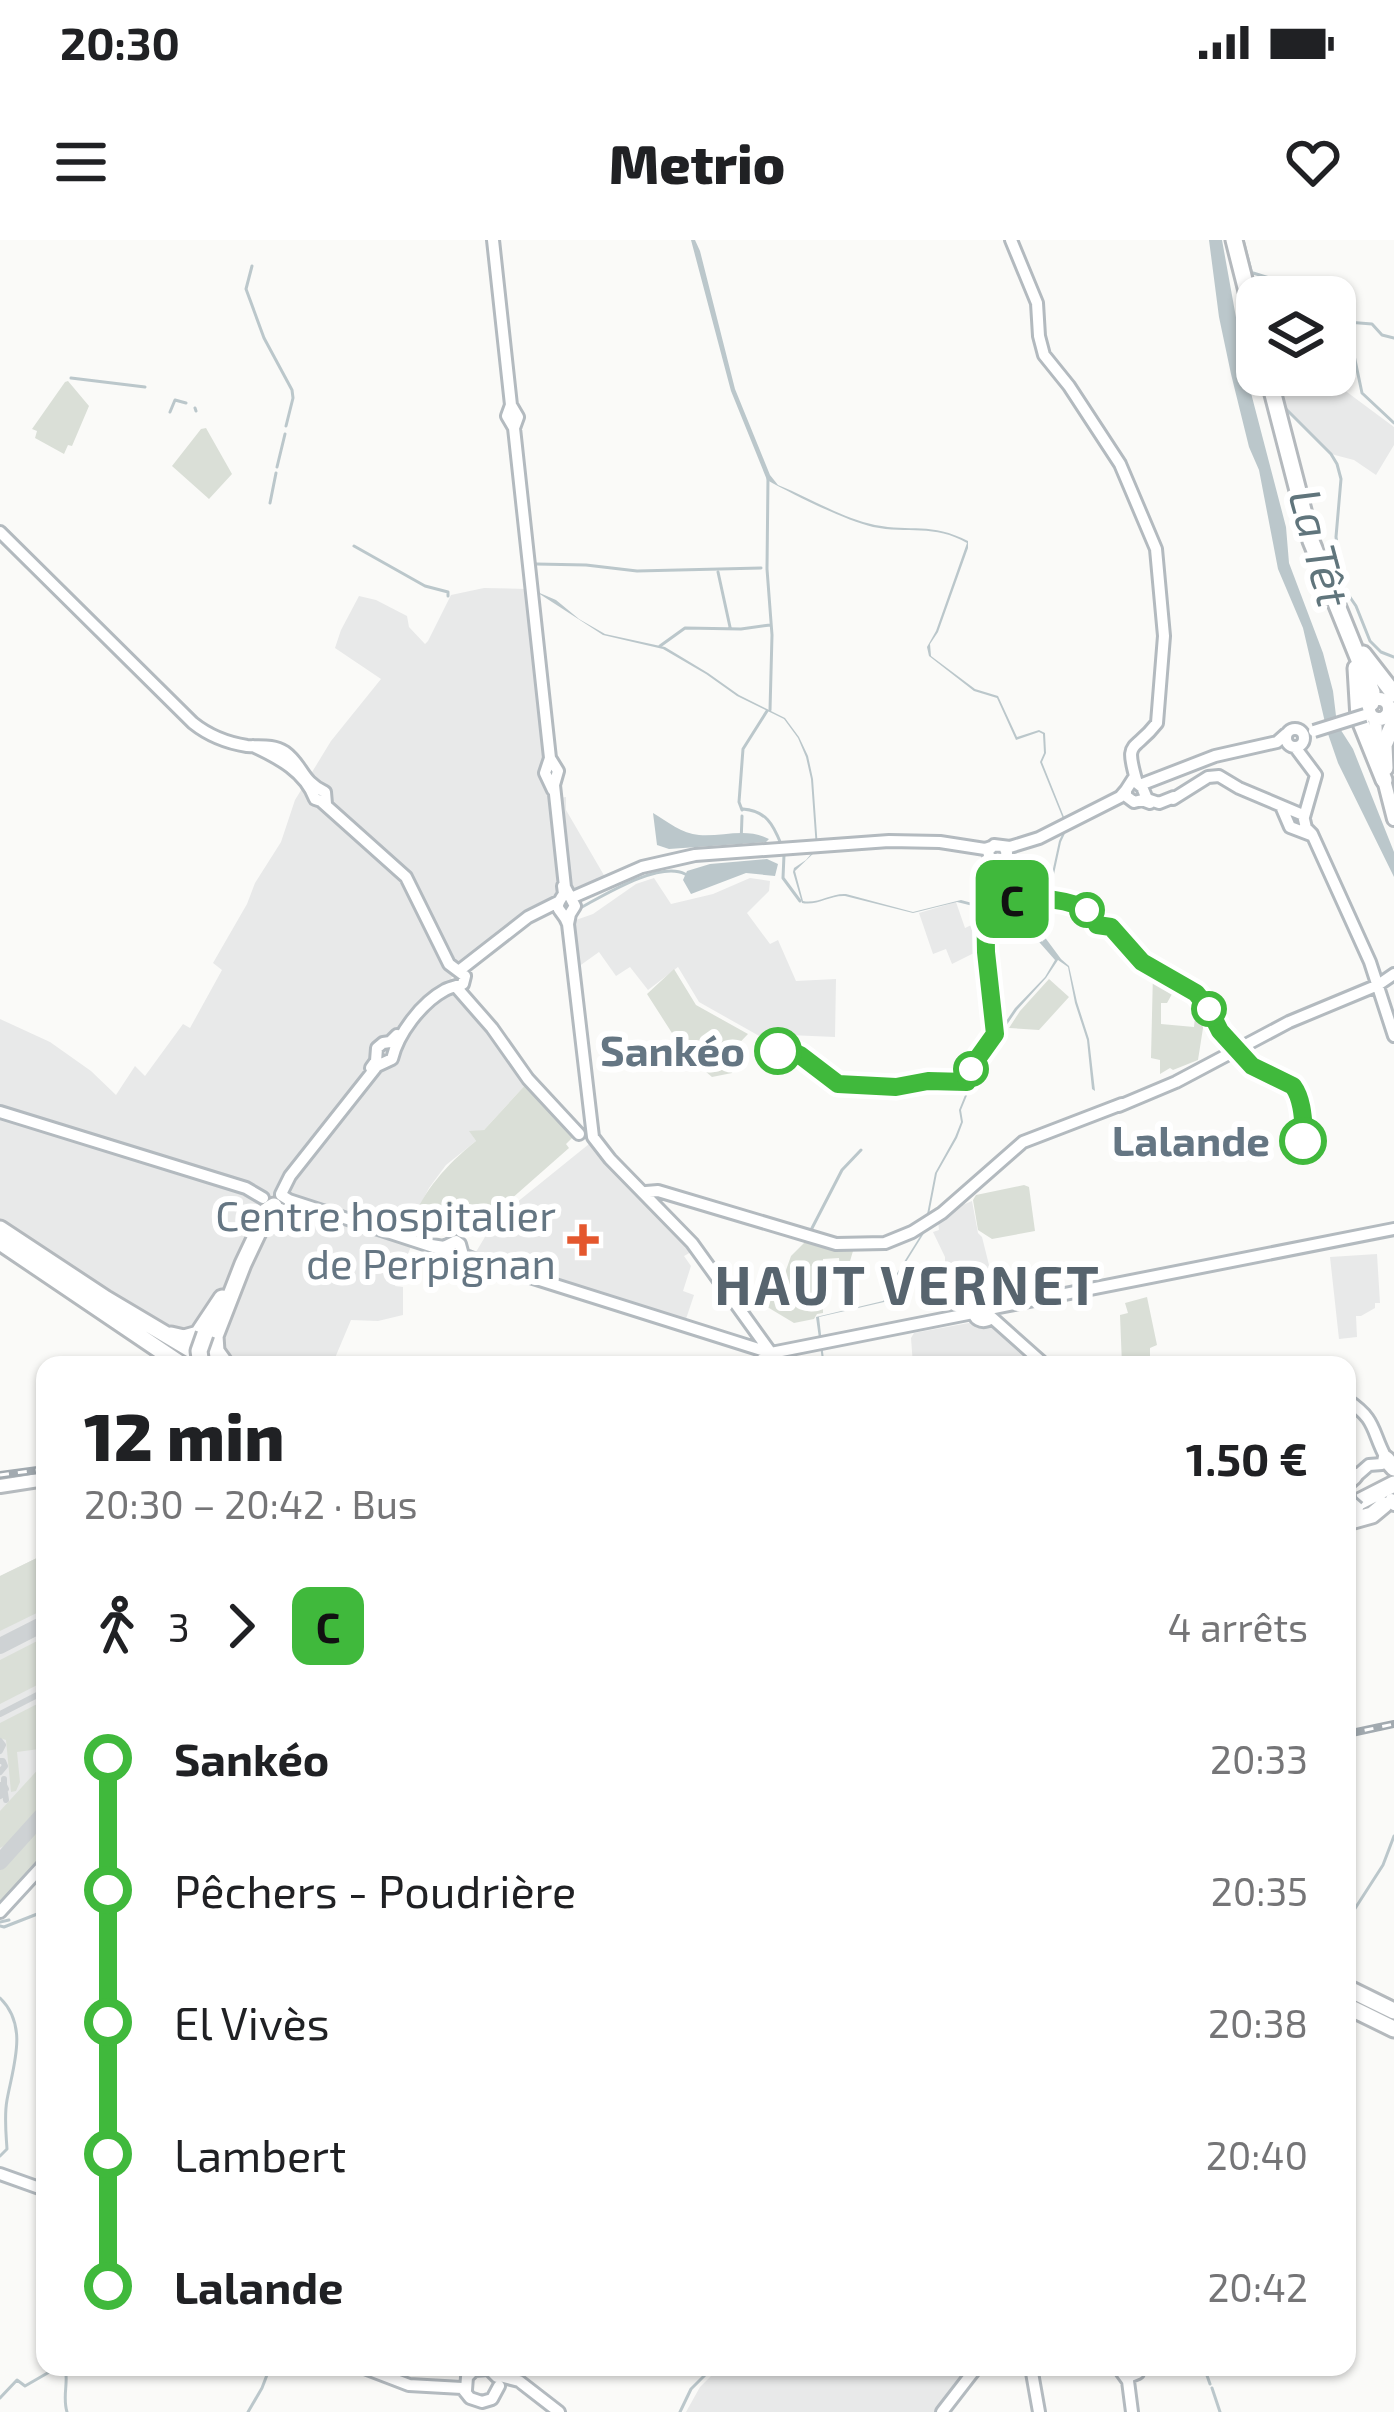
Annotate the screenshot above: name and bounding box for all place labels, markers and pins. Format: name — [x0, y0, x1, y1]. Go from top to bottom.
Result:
unlabelled marker — [1071, 894, 1103, 926]
unlabelled marker — [1193, 993, 1225, 1025]
place label: Sankéo — [600, 1024, 745, 1074]
marker: Sankéo — [756, 1029, 800, 1073]
unlabelled marker — [955, 1053, 987, 1085]
place label: Lalande — [1112, 1114, 1270, 1164]
marker: Lalande — [1281, 1119, 1325, 1163]
place label: Centre hospitalier de Perpignan — [215, 1189, 556, 1287]
marker: Centre hospitalier de Perpignan — [567, 1224, 599, 1256]

